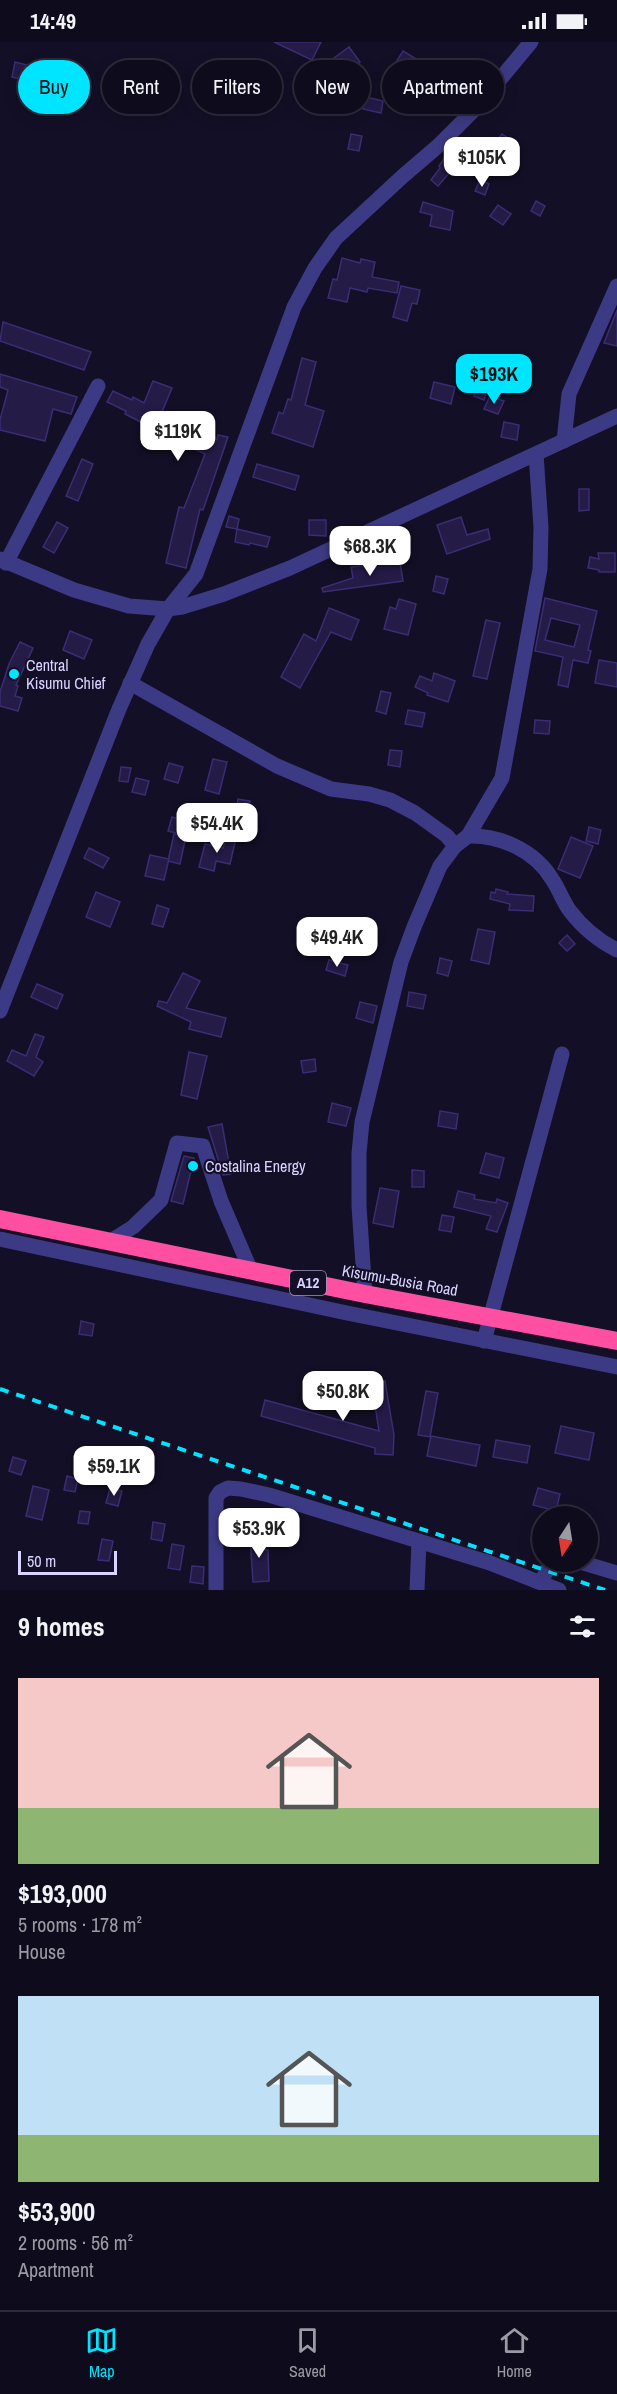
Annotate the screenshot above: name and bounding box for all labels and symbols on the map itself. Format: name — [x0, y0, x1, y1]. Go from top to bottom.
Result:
pin: $105K — [440, 137, 524, 188]
pin: $193K — [452, 354, 536, 405]
pin: $119K — [136, 411, 220, 462]
pin: $68.3K — [321, 526, 419, 577]
place label: Central Kisumu Chief — [26, 654, 106, 694]
marker: Central Kisumu Chief — [7, 667, 21, 681]
pin: $54.4K — [168, 803, 266, 854]
pin: $49.4K — [288, 917, 386, 968]
place label: Costalina Energy — [205, 1155, 306, 1177]
marker: Costalina Energy — [186, 1159, 200, 1173]
street label: Kisumu-Busia Road — [340, 1259, 460, 1301]
road number: A12 — [290, 1271, 326, 1295]
pin: $50.8K — [294, 1371, 392, 1422]
pin: $59.1K — [65, 1446, 163, 1497]
north arrow — [532, 1506, 598, 1572]
pin: $53.9K — [210, 1508, 308, 1559]
scale bar — [18, 1548, 117, 1576]

